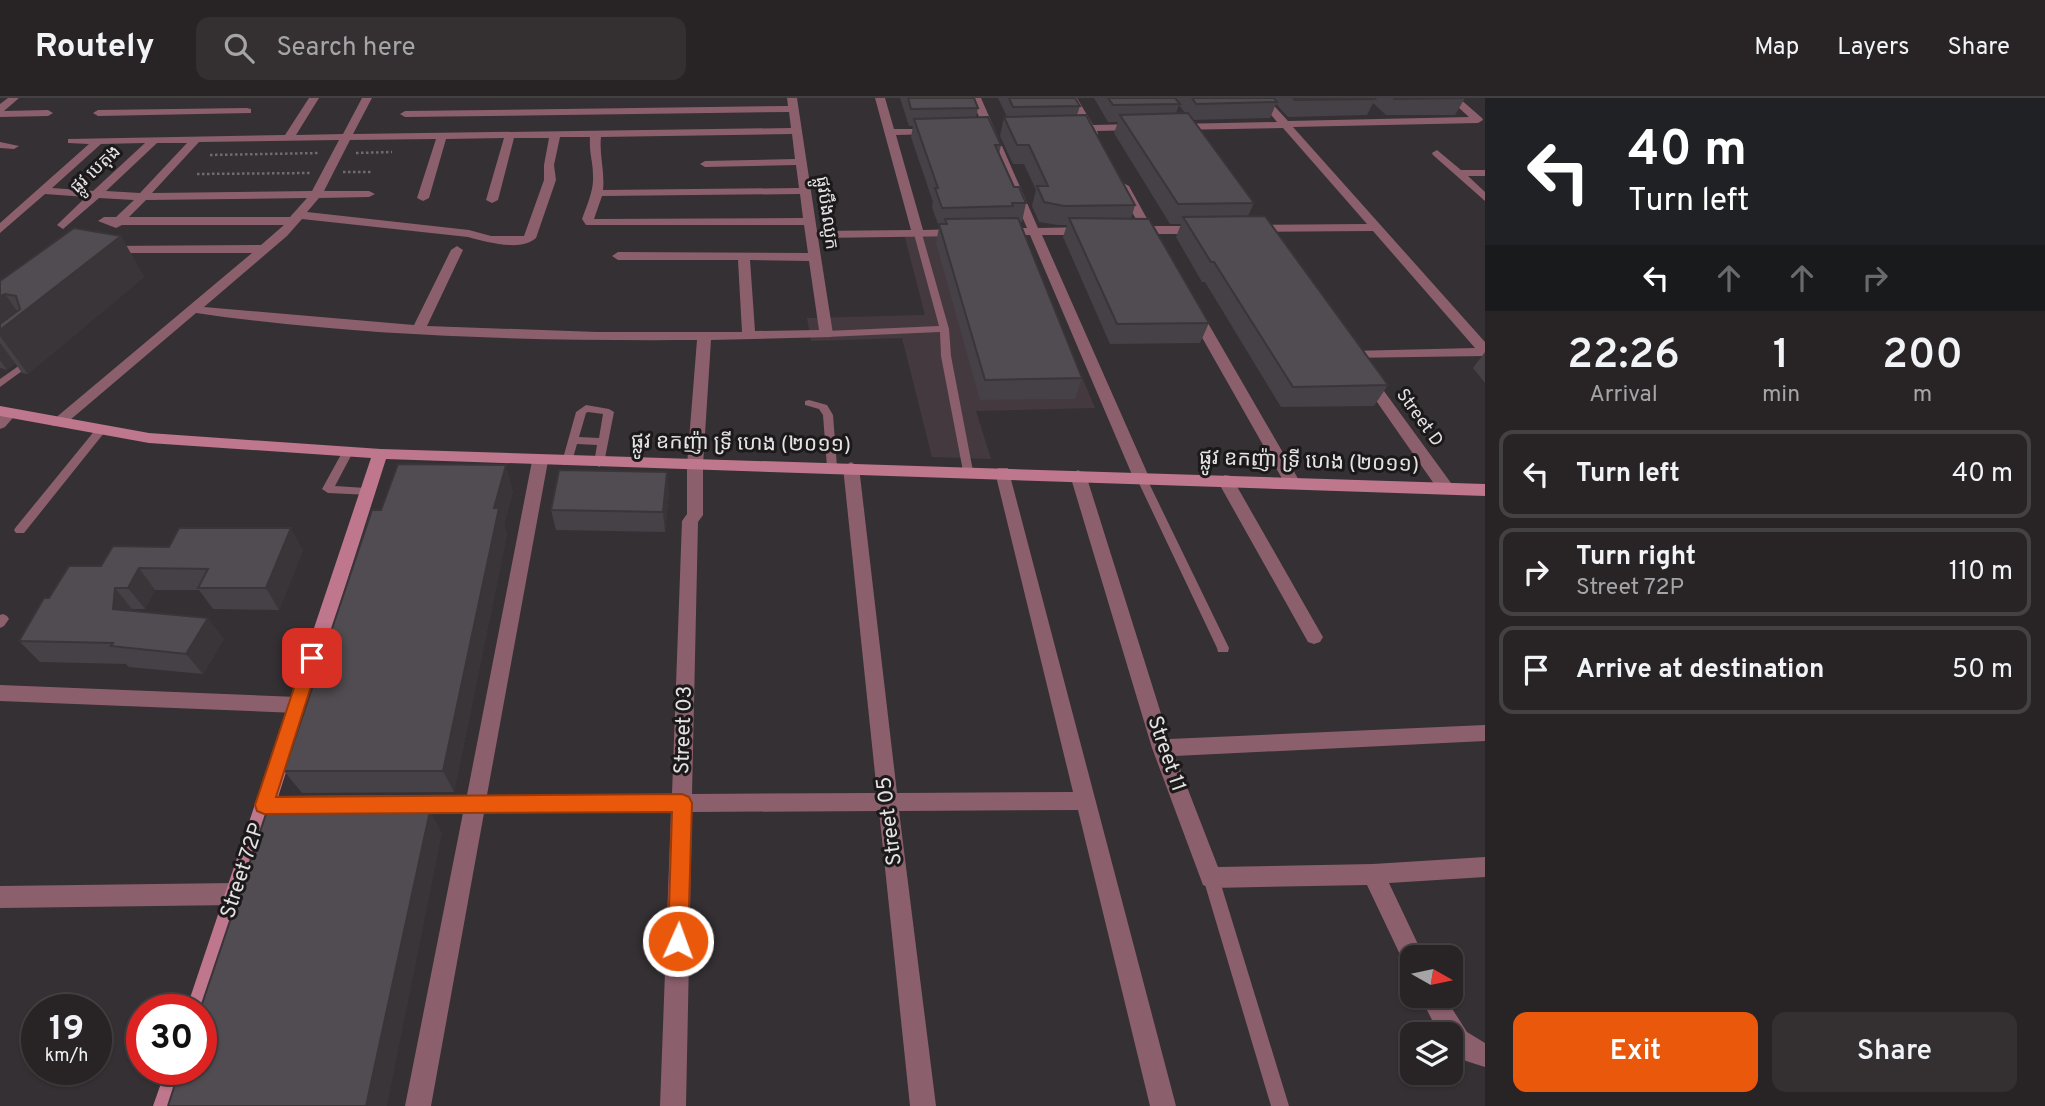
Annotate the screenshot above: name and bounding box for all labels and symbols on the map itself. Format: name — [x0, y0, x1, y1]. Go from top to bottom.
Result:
street label: ផ្លូវ បេតុង — [66, 141, 128, 202]
street label: ផ្លូវបឹងឈូក — [806, 175, 843, 252]
street label: Street D — [1390, 385, 1448, 451]
street label: ផ្លូវ ឧកញ៉ា ទ្រី ហេង (២០១១) — [631, 429, 851, 464]
street label: ផ្លូវ ឧកញ៉ា ទ្រី ហេង (២០១១) — [1198, 445, 1420, 484]
pin — [282, 628, 342, 688]
street label: Street 03 — [669, 685, 699, 775]
street label: Street 11 — [1140, 713, 1192, 795]
street label: Street 05 — [871, 775, 909, 867]
street label: Street 72P — [215, 820, 271, 922]
position arrow — [641, 904, 715, 978]
north arrow — [1400, 945, 1463, 1008]
speed limit sign: 30 — [126, 994, 217, 1085]

